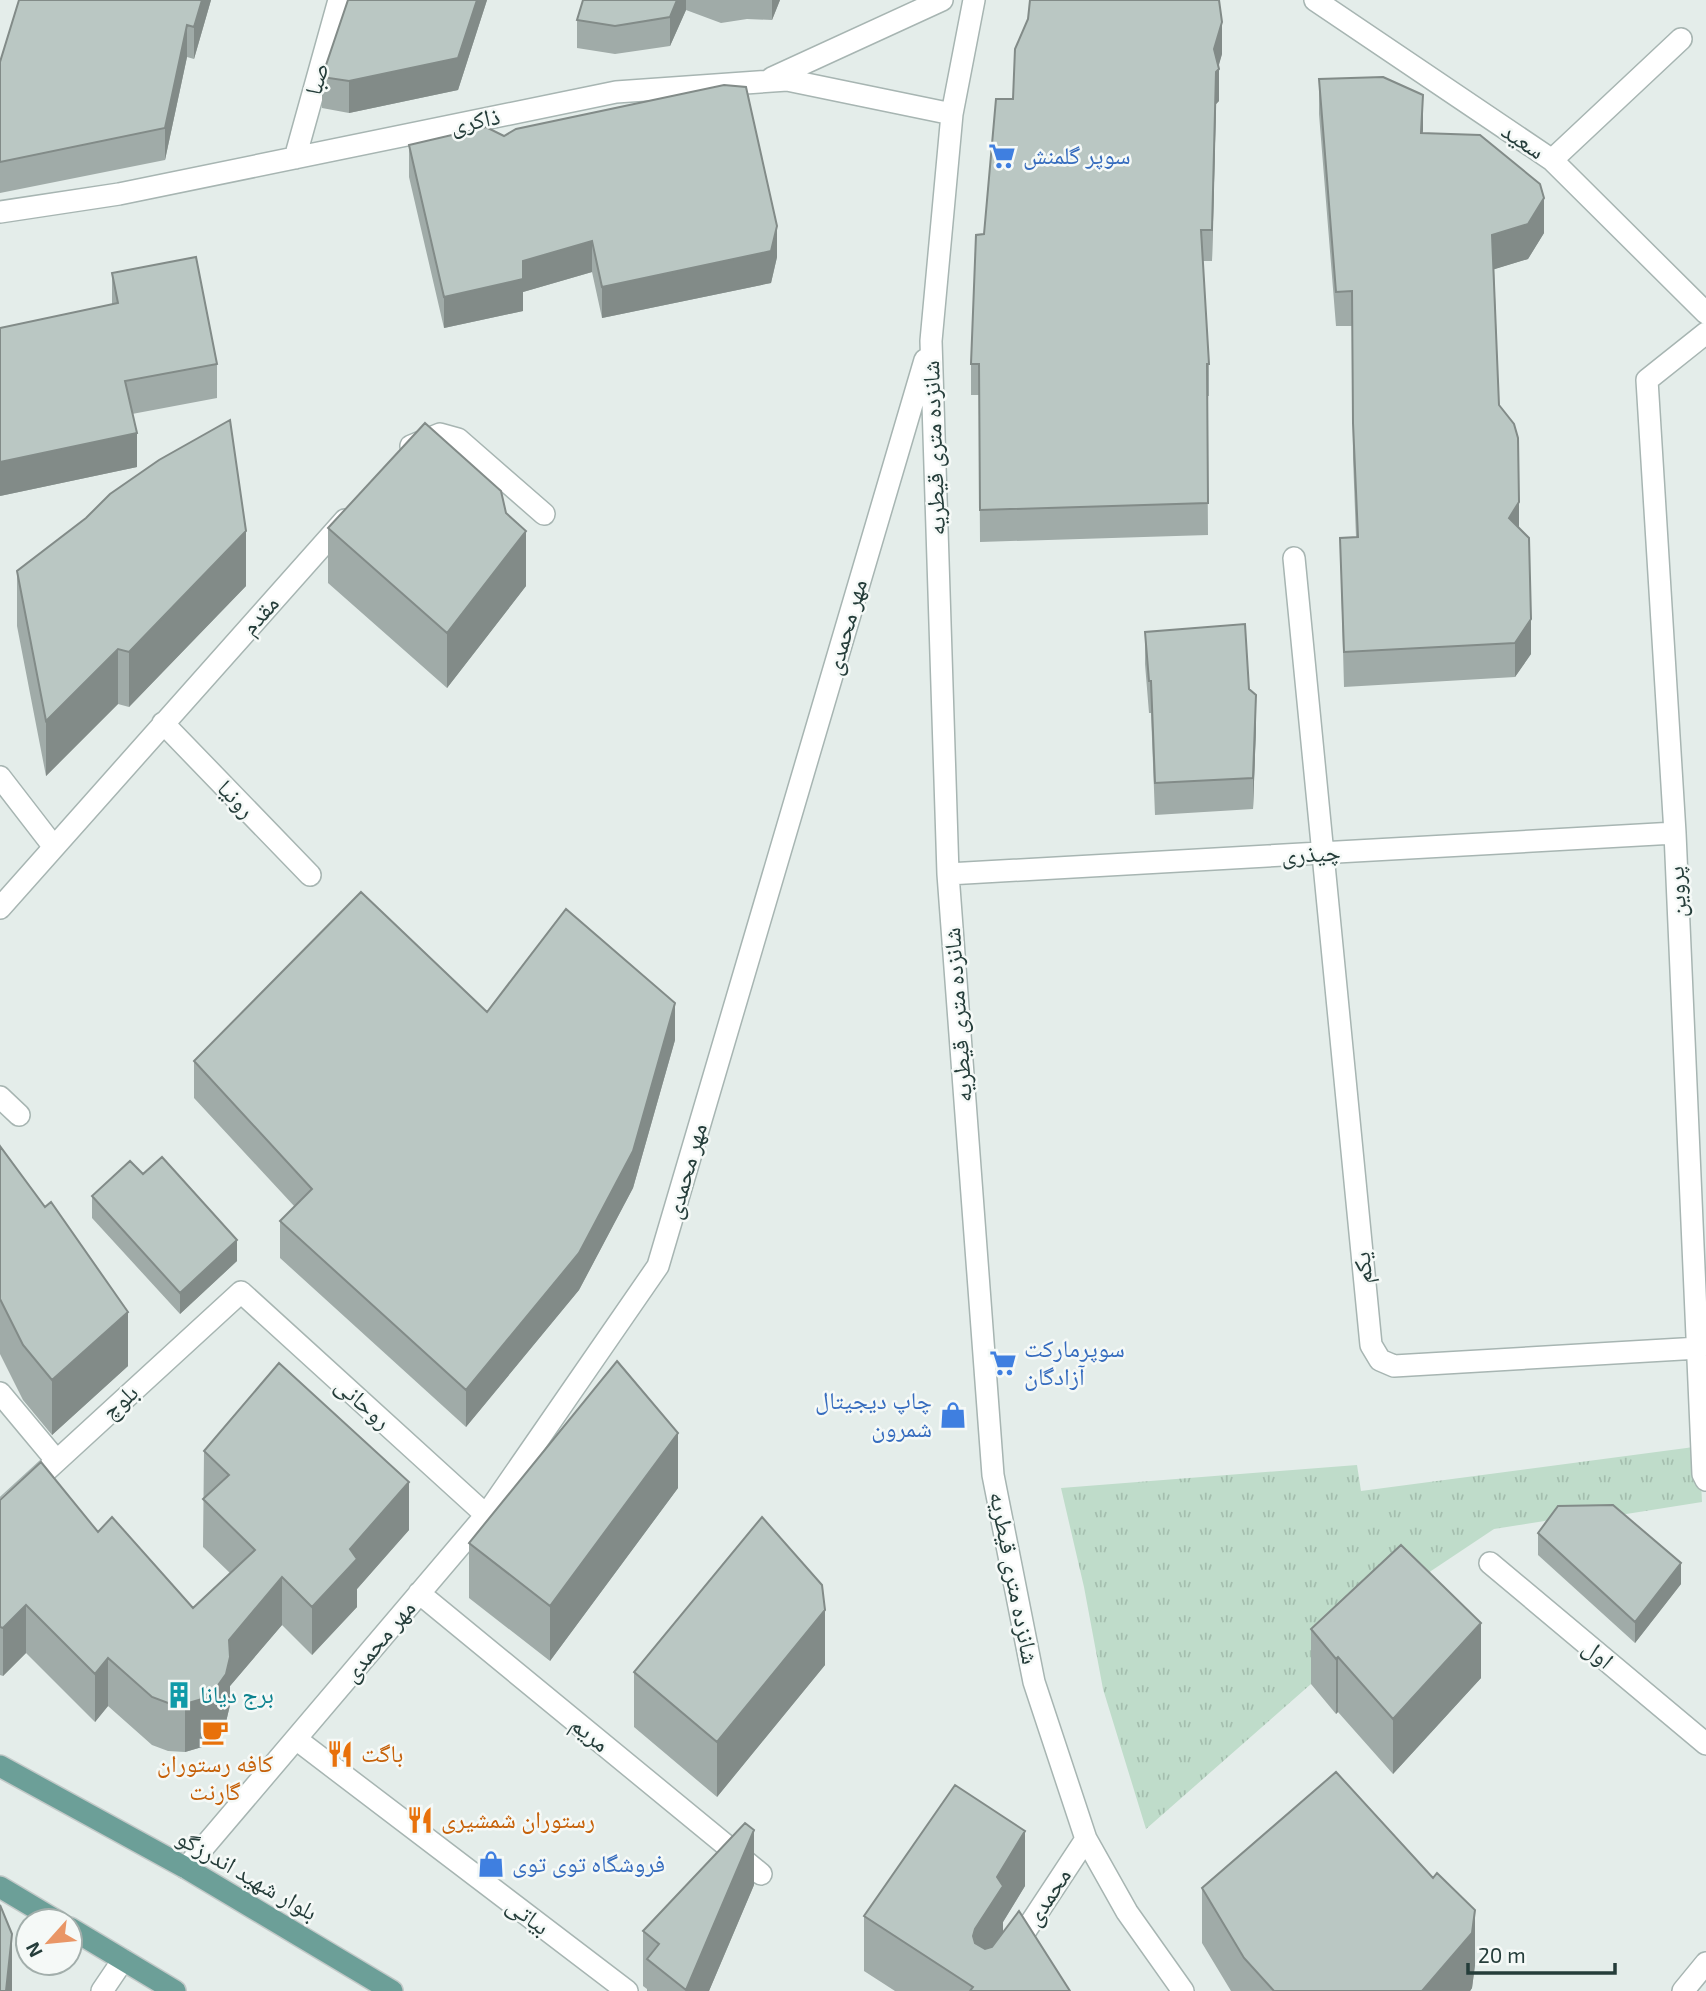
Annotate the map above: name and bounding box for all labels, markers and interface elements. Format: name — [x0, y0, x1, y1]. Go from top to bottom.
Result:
street label: صبا — [297, 59, 334, 98]
street label: ذاکری — [447, 100, 502, 140]
street label: سعید — [1497, 115, 1551, 165]
place label: سوپر گلمنش — [1023, 140, 1130, 170]
supermarket icon: سوپر گلمنش — [987, 141, 1017, 171]
street label: شانزده متری قیطریه — [915, 360, 951, 536]
street label: مهر محمدی — [817, 575, 873, 678]
street label: مقدم — [234, 588, 286, 642]
street label: رونیا — [212, 773, 262, 823]
street label: چیذری — [1281, 836, 1341, 870]
street label: پروین — [1660, 866, 1693, 919]
street label: شانزده متری قیطریه — [936, 927, 978, 1104]
street label: مهر محمدی — [657, 1119, 713, 1222]
street label: یکم — [1346, 1251, 1380, 1285]
place label: سوپرمارکت آزادگان — [1024, 1333, 1125, 1391]
supermarket icon: سوپرمارکت آزادگان — [988, 1348, 1018, 1378]
street label: روحانی — [330, 1369, 398, 1435]
street label: بلوچ — [95, 1377, 145, 1426]
place label: چاپ دیجیتال شمرون — [815, 1385, 932, 1443]
shop icon: چاپ دیجیتال شمرون — [938, 1400, 968, 1430]
street label: شانزده متری قیطریه — [984, 1489, 1046, 1667]
street label: مهر محمدی — [335, 1593, 421, 1688]
street label: اول — [1577, 1632, 1620, 1675]
place label: برج دیانا — [200, 1679, 274, 1710]
building icon: برج دیانا — [164, 1680, 194, 1710]
street label: مریم — [564, 1708, 616, 1760]
cafe icon: کافه رستوران گارنت — [200, 1717, 230, 1747]
place label: باگت — [361, 1738, 403, 1768]
restaurant icon: باگت — [325, 1739, 355, 1769]
place label: کافه رستوران گارنت — [157, 1748, 273, 1805]
place label: رستوران شمشیری — [441, 1804, 595, 1834]
restaurant icon: رستوران شمشیری — [405, 1805, 435, 1835]
street label: بلوار شهید اندرزگو — [172, 1822, 323, 1926]
place label: فروشگاه توی توی — [512, 1848, 665, 1878]
shop icon: فروشگاه توی توی — [476, 1849, 506, 1879]
street label: محمدی — [1017, 1862, 1077, 1931]
street label: بیاتی — [501, 1889, 556, 1941]
north arrow — [14, 1907, 84, 1977]
scale bar — [1468, 1932, 1615, 1976]
text: N — [20, 1939, 47, 1961]
text: 20 m — [1478, 1942, 1526, 1967]

